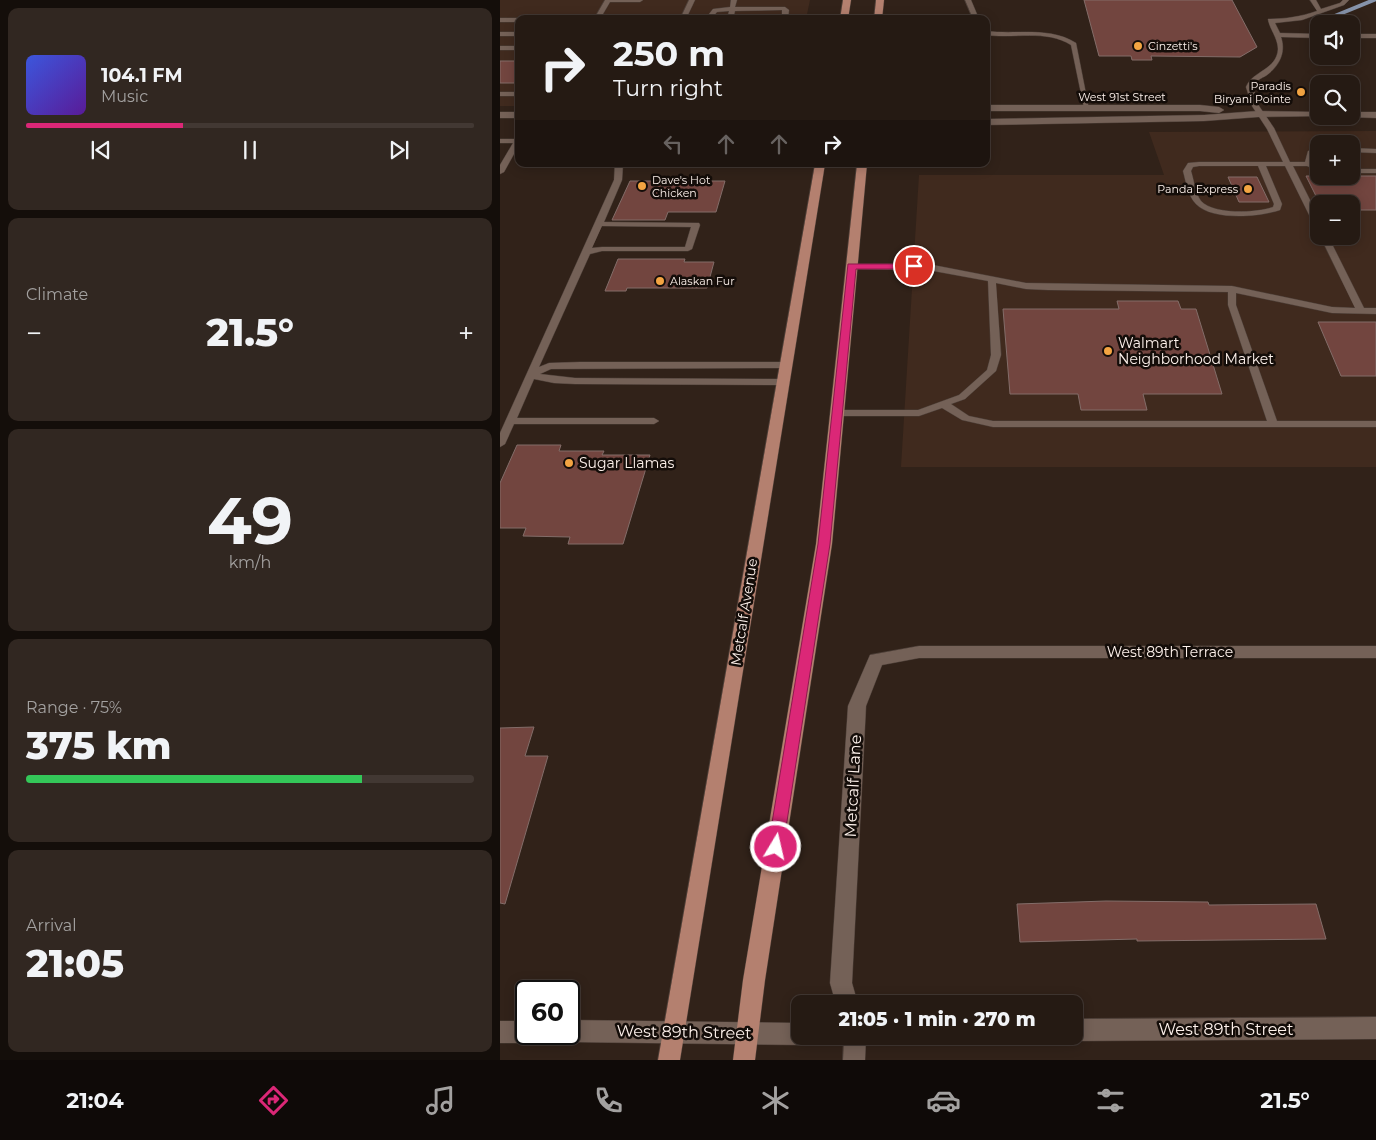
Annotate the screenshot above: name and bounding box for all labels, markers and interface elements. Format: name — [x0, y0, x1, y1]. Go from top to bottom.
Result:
map controls — [1310, 15, 1360, 245]
button: sound — [1310, 15, 1360, 65]
text: 250 m — [613, 32, 725, 75]
icon: right — [530, 35, 595, 100]
place label: Cinzetti's — [1148, 39, 1198, 53]
marker: Cinzetti's — [1132, 40, 1144, 52]
text: 104.1 FM — [101, 64, 183, 87]
text: Turn right — [613, 75, 723, 102]
button: search — [1310, 75, 1360, 125]
place label: Paradis Biryani Pointe — [1214, 79, 1292, 106]
marker: Paradis Biryani Pointe — [1295, 86, 1307, 98]
text: Music — [101, 87, 148, 106]
street label: West 91st Street — [1078, 90, 1166, 104]
icon: left — [659, 130, 687, 158]
icon: ahead — [712, 130, 740, 158]
icon: ahead — [765, 130, 793, 158]
icon: right — [818, 130, 846, 158]
button: + — [1310, 135, 1360, 185]
icon: previous — [87, 136, 115, 164]
icon: pause — [236, 136, 264, 164]
icon: next — [385, 136, 413, 164]
place label: Dave's Hot Chicken — [652, 173, 711, 200]
marker: Dave's Hot Chicken — [636, 180, 648, 192]
place label: Panda Express — [1157, 182, 1239, 196]
marker: Panda Express — [1242, 183, 1254, 195]
button: − — [1310, 195, 1360, 245]
pin — [893, 245, 935, 287]
icon: arrive — [900, 252, 928, 280]
place label: Alaskan Fur — [670, 274, 735, 288]
marker: Alaskan Fur — [654, 275, 666, 287]
text: Climate — [26, 285, 88, 304]
text: 21.5° — [206, 309, 294, 356]
text: − — [26, 316, 42, 350]
text: + — [458, 316, 474, 350]
place label: Walmart Neighborhood Market — [1118, 334, 1274, 368]
marker: Walmart Neighborhood Market — [1102, 345, 1114, 357]
place label: Sugar Llamas — [579, 454, 675, 472]
marker: Sugar Llamas — [563, 457, 575, 469]
text: 49 — [207, 481, 293, 560]
text: km/h — [229, 553, 271, 572]
street label: Metcalf Avenue — [727, 557, 761, 667]
street label: West 89th Terrace — [1107, 643, 1233, 661]
text: Range · 75% — [26, 698, 122, 717]
text: 375 km — [26, 722, 172, 769]
street label: Metcalf Lane — [841, 734, 865, 838]
position arrow — [749, 820, 801, 872]
text: Arrival — [26, 916, 76, 935]
text: 21:05 — [26, 940, 124, 987]
speed limit sign: 60 — [515, 980, 580, 1045]
text: 21:05 · 1 min · 270 m — [838, 1008, 1036, 1031]
street label: West 89th Street — [1158, 1020, 1294, 1039]
street label: West 89th Street — [616, 1021, 752, 1043]
icon: directions — [256, 1083, 291, 1118]
icon: music — [423, 1083, 458, 1118]
icon: phone — [591, 1083, 626, 1118]
icon: climate — [758, 1083, 793, 1118]
icon: car — [926, 1083, 961, 1118]
icon: filters — [1093, 1083, 1128, 1118]
text: 21:04 — [66, 1087, 124, 1114]
text: 21.5° — [1260, 1087, 1310, 1114]

